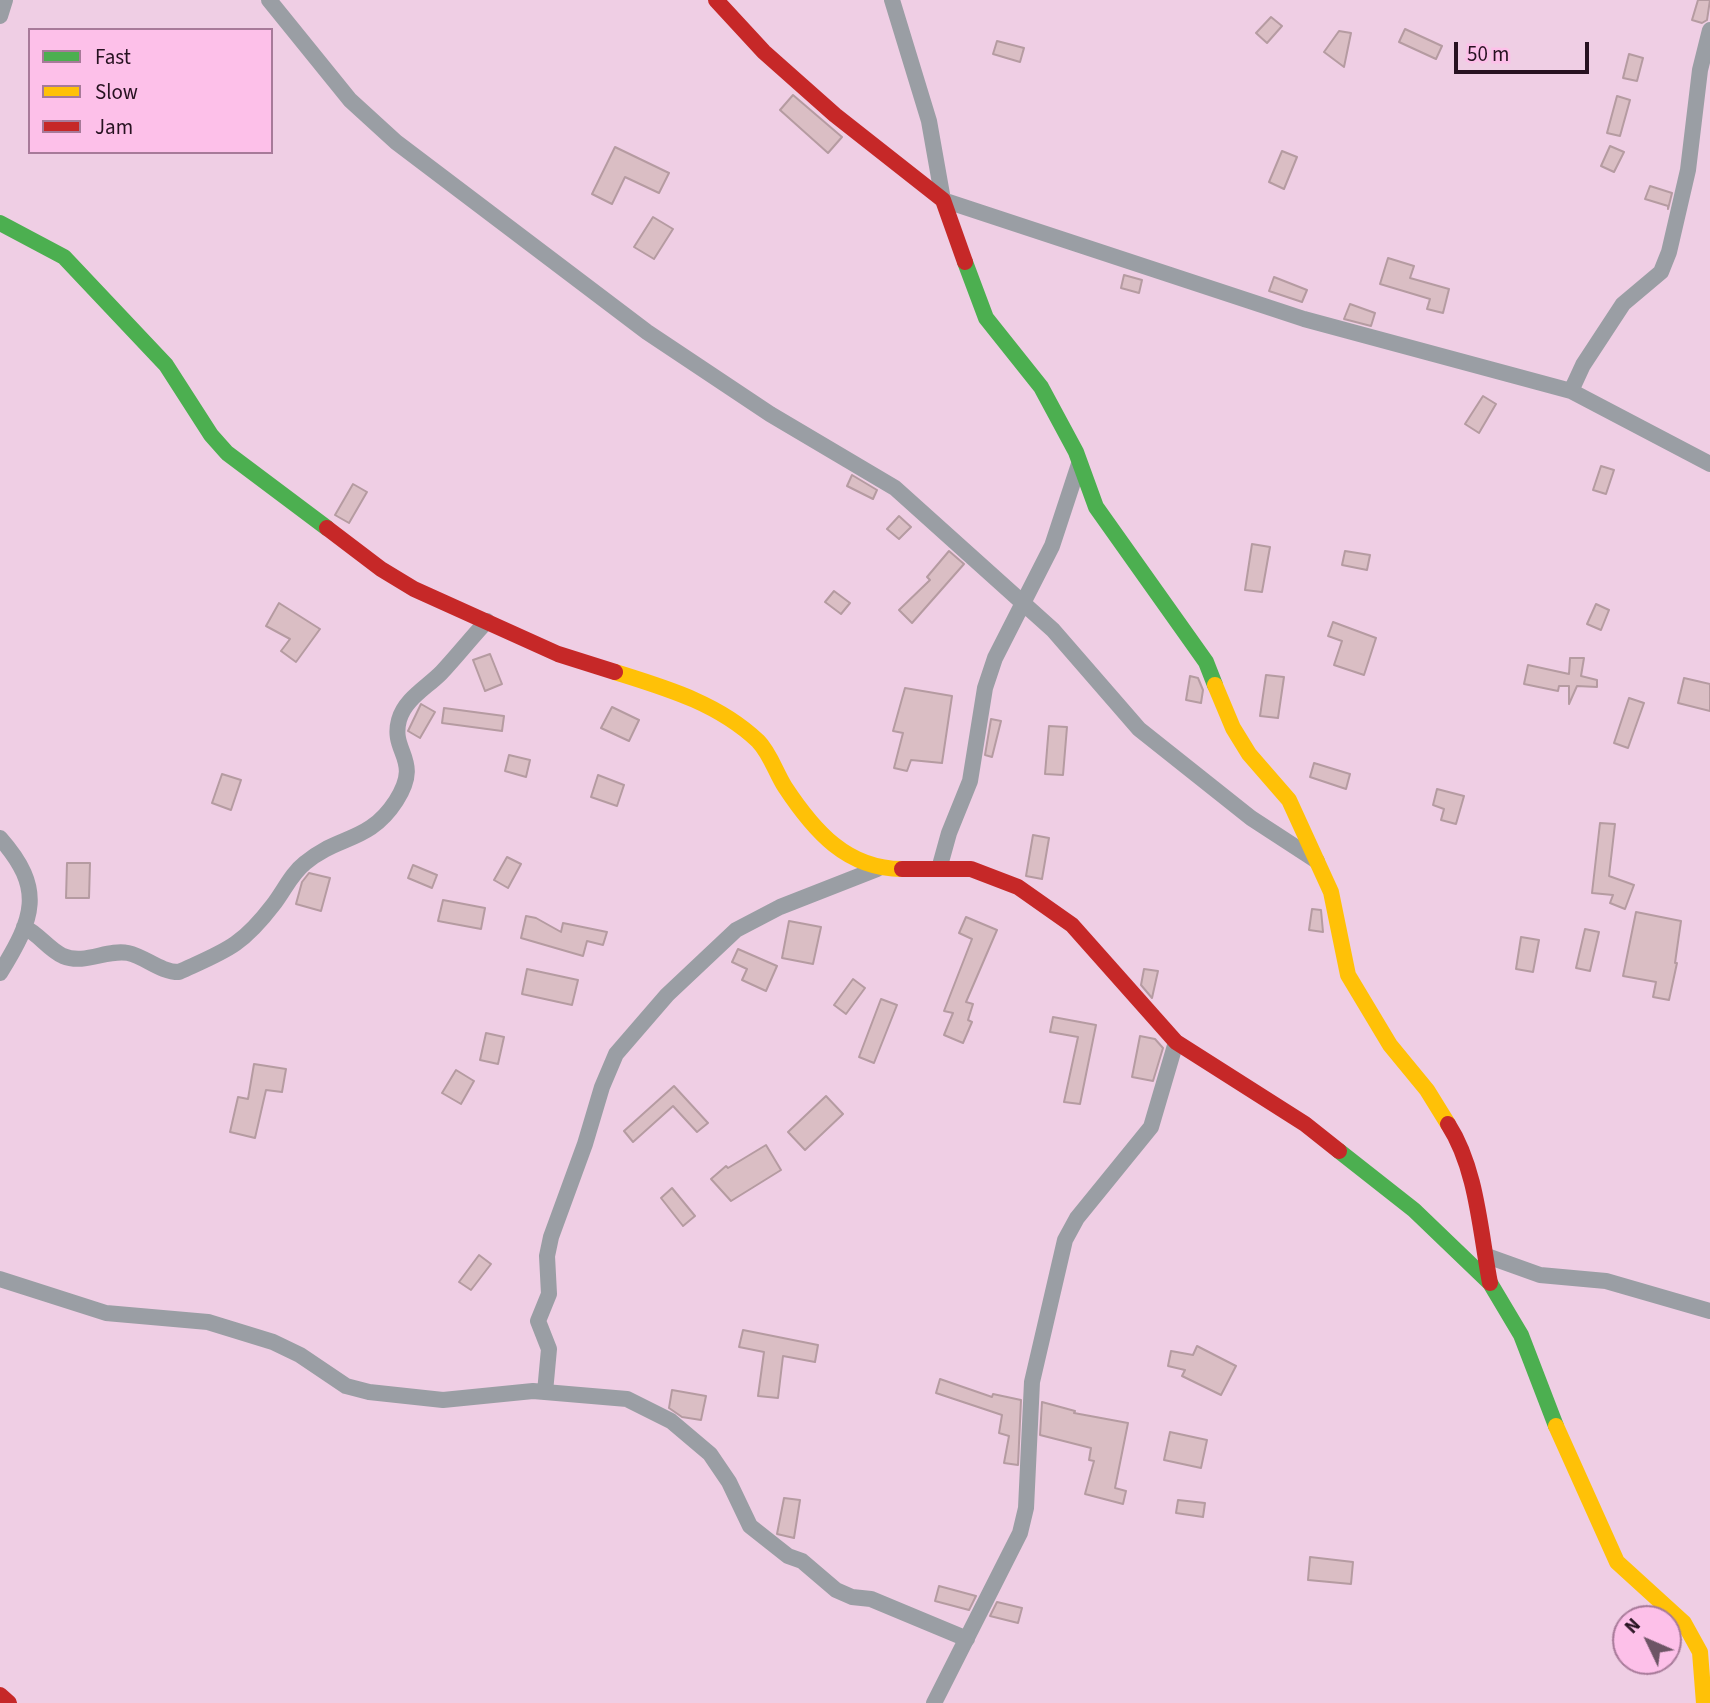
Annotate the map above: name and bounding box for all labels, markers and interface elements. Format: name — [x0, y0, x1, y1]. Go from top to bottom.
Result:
legend — [28, 28, 273, 154]
scale bar — [1458, 28, 1593, 72]
text: 50 m — [1467, 39, 1509, 69]
text: Fast — [95, 42, 131, 72]
text: Slow — [95, 77, 138, 107]
text: Jam — [95, 112, 133, 142]
north arrow — [1612, 1605, 1682, 1675]
text: N — [1619, 1613, 1647, 1640]

